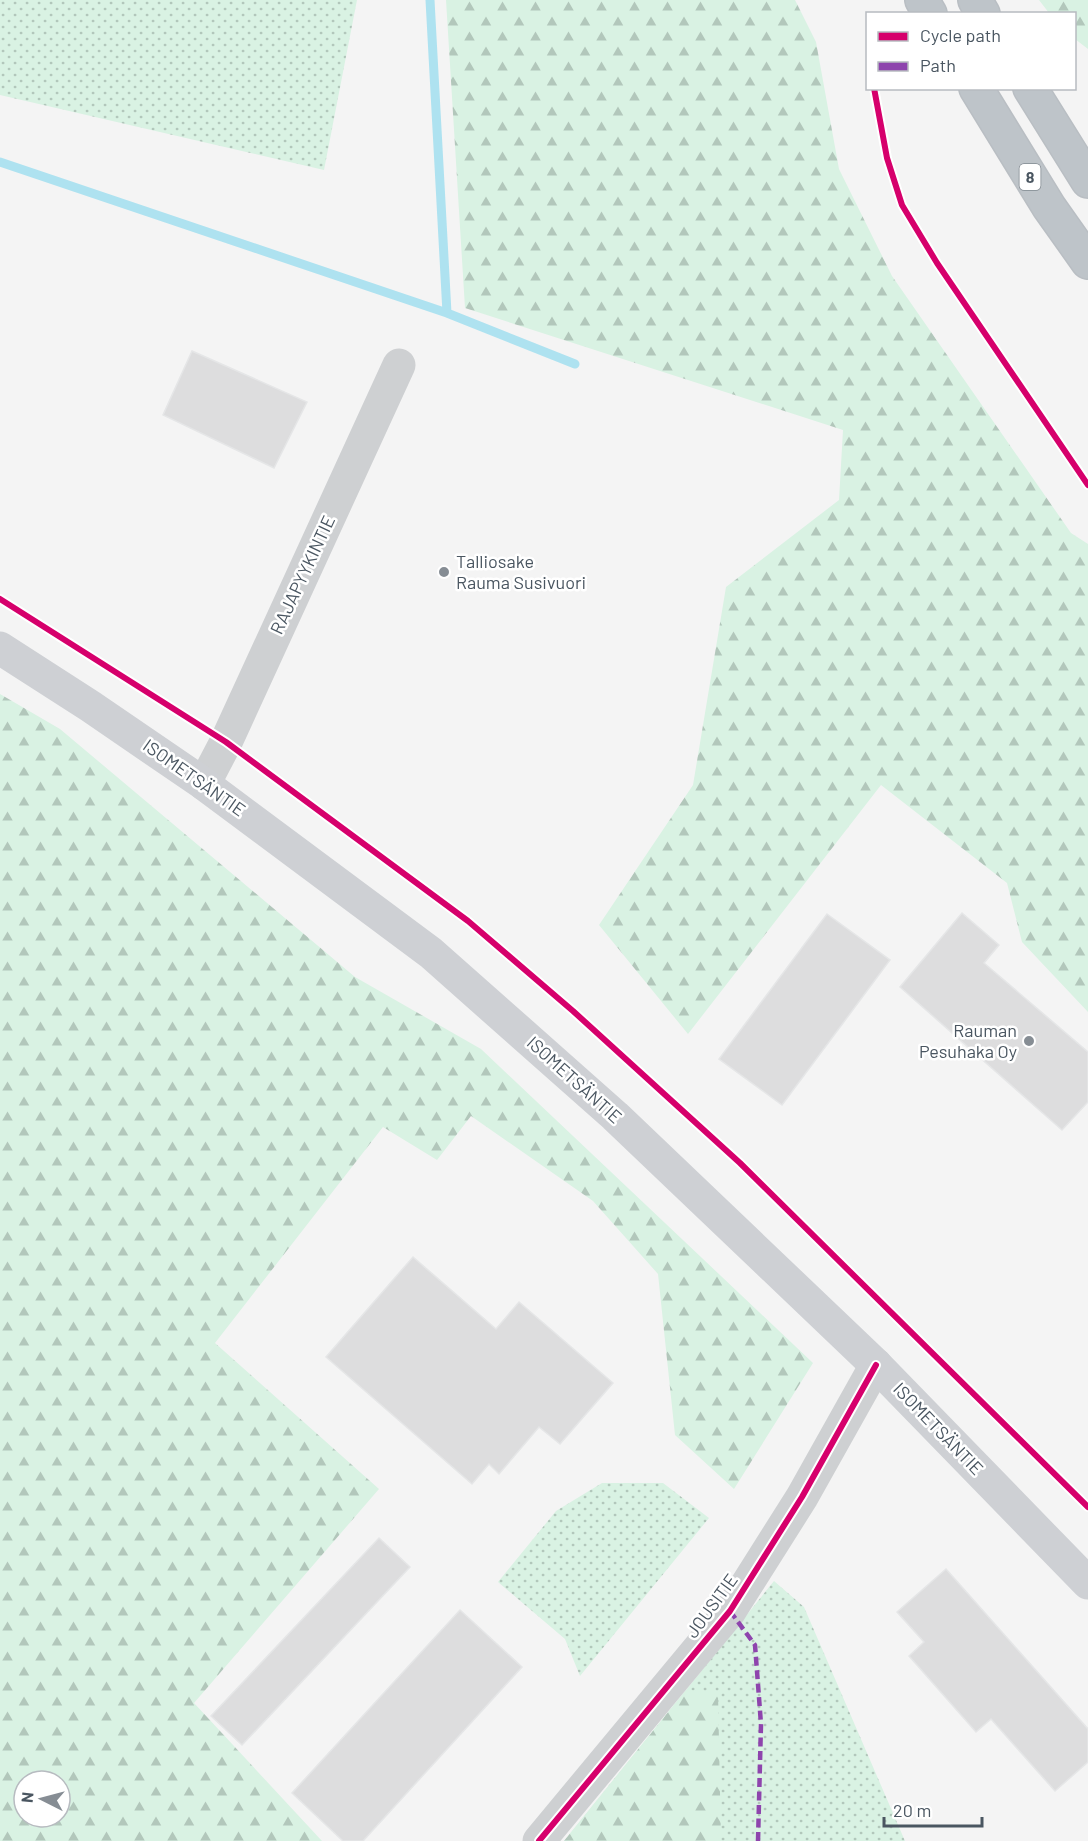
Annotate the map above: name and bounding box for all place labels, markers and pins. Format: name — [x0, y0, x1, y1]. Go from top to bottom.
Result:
place label: Talliosake Rauma Susivuori — [456, 550, 586, 593]
marker: Talliosake Rauma Susivuori — [437, 565, 451, 579]
place label: Rauman Pesuhaka Oy — [919, 1019, 1017, 1062]
marker: Rauman Pesuhaka Oy — [1022, 1034, 1036, 1048]

